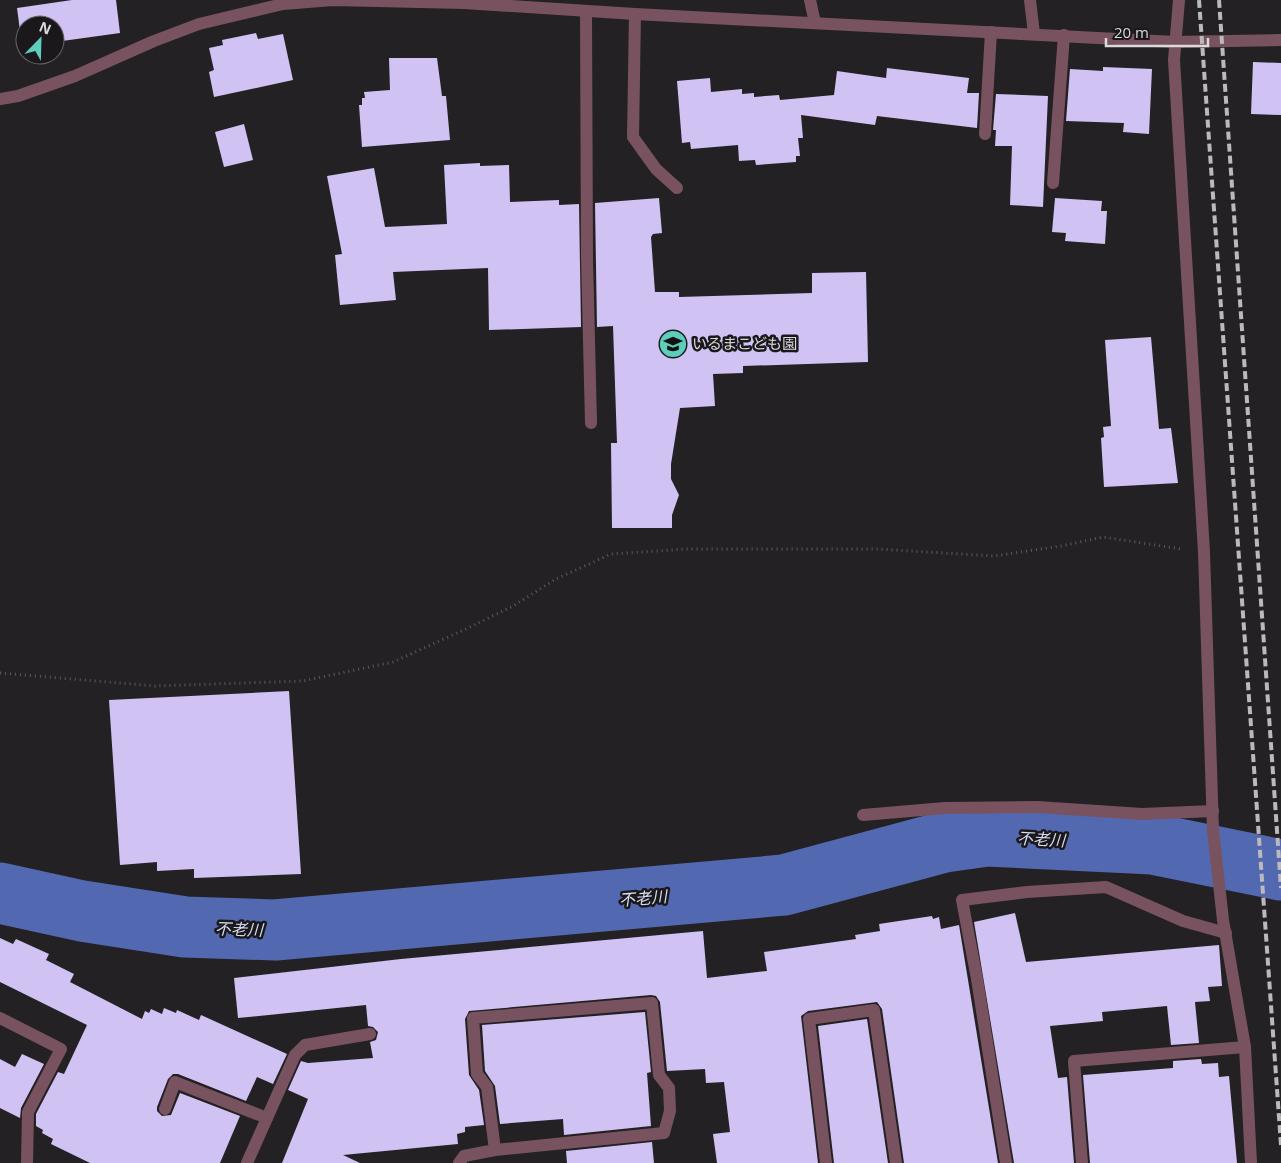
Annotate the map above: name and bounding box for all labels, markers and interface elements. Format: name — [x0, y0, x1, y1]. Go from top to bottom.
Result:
north arrow — [15, 15, 65, 65]
scale bar — [1106, 15, 1208, 47]
text: N — [36, 17, 54, 39]
text: 20 m — [1114, 22, 1149, 42]
school or university icon: いるまこども園 — [658, 329, 688, 359]
place label: いるまこども園 — [692, 333, 797, 353]
water label: 不老川 — [1016, 827, 1068, 851]
water label: 不老川 — [618, 885, 670, 911]
water label: 不老川 — [215, 917, 265, 941]

